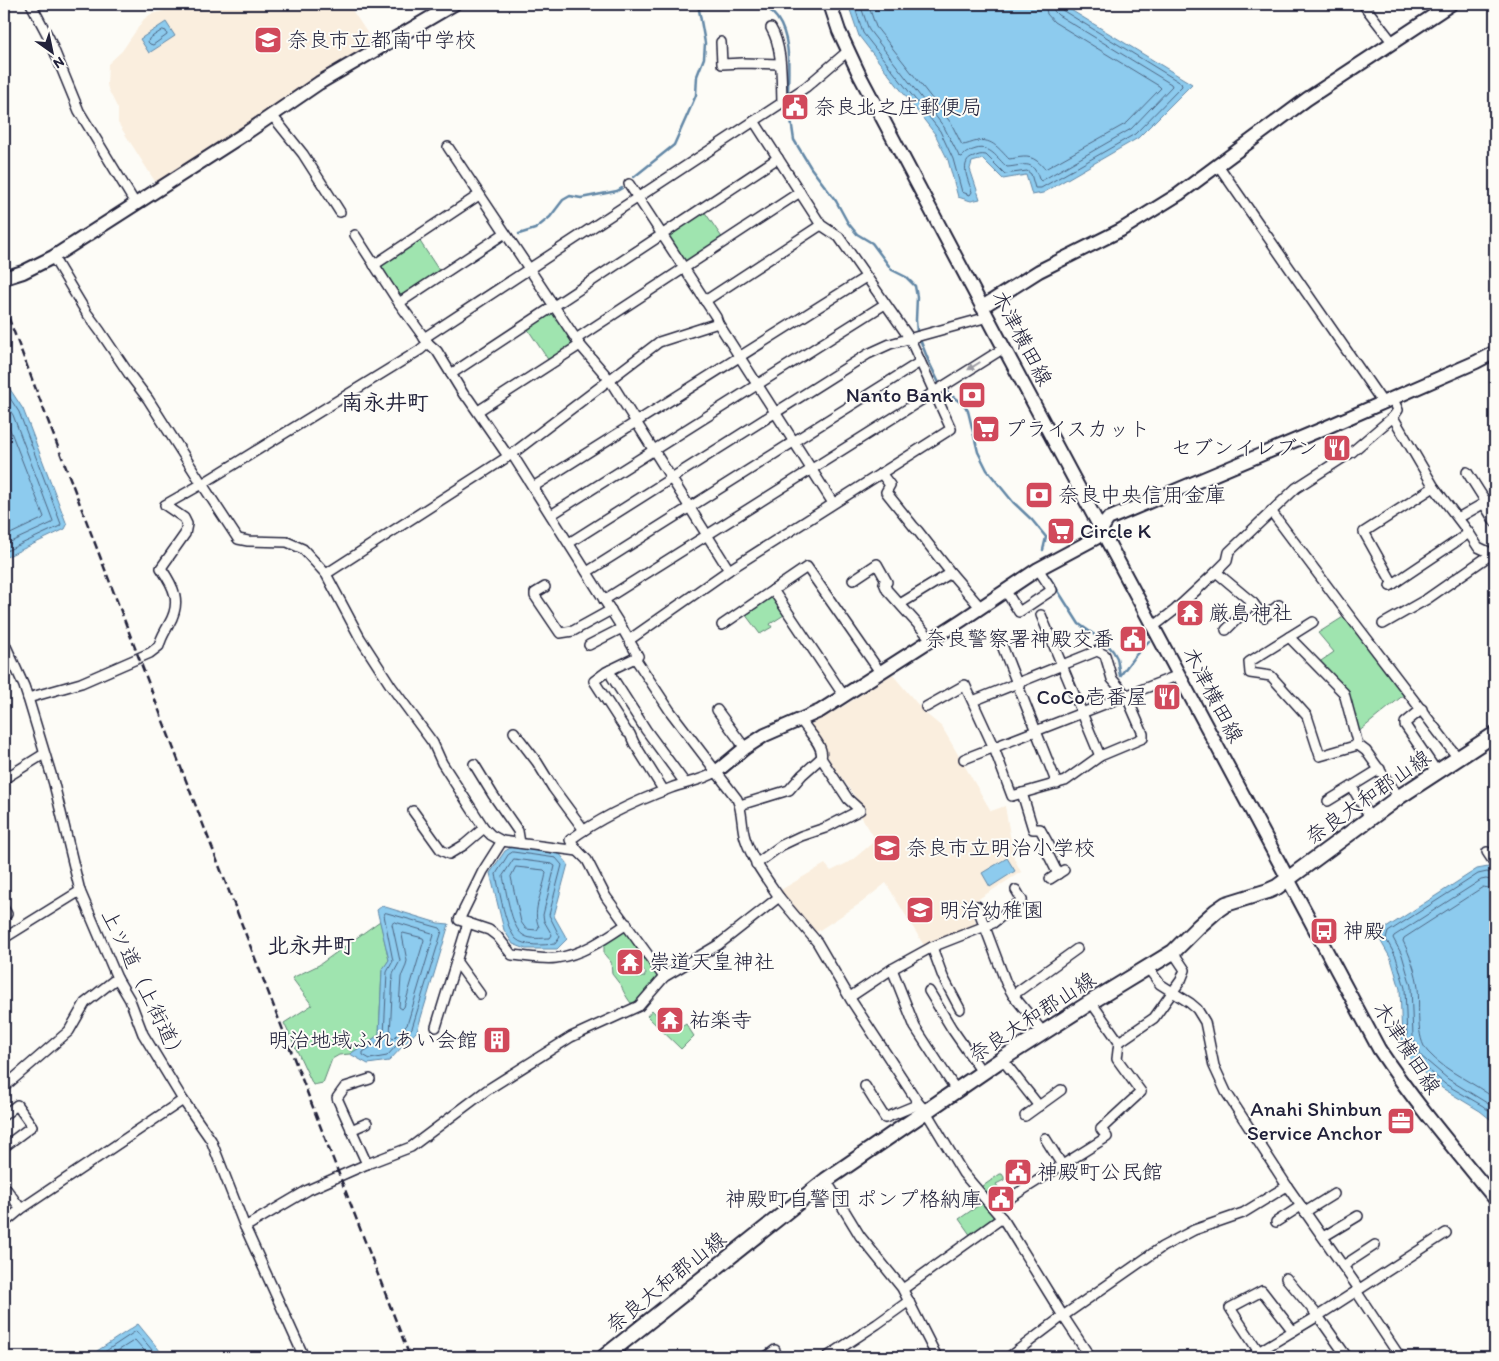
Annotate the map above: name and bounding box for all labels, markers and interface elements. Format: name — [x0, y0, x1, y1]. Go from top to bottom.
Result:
school or university icon: 奈良市立都南中学校 — [253, 25, 283, 55]
place label: 奈良市立都南中学校 — [287, 27, 476, 52]
north arrow — [28, 28, 78, 78]
text: N — [50, 53, 67, 72]
public building icon: 奈良北之庄郵便局 — [780, 92, 810, 122]
place label: 奈良北之庄郵便局 — [814, 94, 982, 119]
street label: 木津横田線 — [987, 286, 1058, 390]
one-way arrow — [968, 362, 981, 371]
bank icon: Nanto Bank — [957, 380, 987, 410]
place label: Nanto Bank — [846, 382, 953, 407]
district label: 南永井町 — [341, 389, 429, 416]
supermarket icon: プライスカット — [971, 414, 1001, 444]
place label: プライスカット — [1005, 416, 1150, 441]
restaurant icon: セブンイレブン — [1322, 433, 1352, 463]
place label: セブンイレブン — [1171, 435, 1318, 460]
bank icon: 奈良中央信用金庫 — [1024, 480, 1054, 510]
place label: 奈良中央信用金庫 — [1058, 482, 1226, 507]
supermarket icon: Circle K — [1046, 516, 1076, 546]
place label: Circle K — [1080, 518, 1151, 543]
temple icon: 厳島神社 — [1175, 598, 1205, 628]
place label: 厳島神社 — [1209, 600, 1293, 625]
public building icon: 奈良警察署神殿交番 — [1118, 624, 1148, 654]
place label: 奈良警察署神殿交番 — [925, 626, 1114, 651]
street label: 木津横田線 — [1178, 643, 1249, 747]
restaurant icon: CoCo壱番屋 — [1152, 682, 1182, 712]
place label: CoCo壱番屋 — [1037, 684, 1148, 709]
street label: 奈良大和郡山線 — [1300, 744, 1435, 849]
school or university icon: 奈良市立明治小学校 — [872, 833, 902, 863]
place label: 奈良市立明治小学校 — [906, 835, 1095, 860]
school or university icon: 明治幼稚園 — [905, 895, 935, 925]
place label: 明治幼稚園 — [939, 897, 1044, 922]
street label: 上ツ道（上街道） — [96, 905, 193, 1067]
bus stop icon: 神殿 — [1309, 916, 1339, 946]
place label: 神殿 — [1343, 918, 1385, 943]
district label: 北永井町 — [267, 932, 355, 959]
temple icon: 崇道天皇神社 — [615, 947, 645, 977]
place label: 崇道天皇神社 — [649, 949, 775, 974]
street label: 奈良大和郡山線 — [963, 966, 1100, 1067]
street label: 木津横田線 — [1368, 997, 1446, 1099]
temple icon: 祐楽寺 — [655, 1005, 685, 1035]
place label: 祐楽寺 — [689, 1007, 752, 1032]
building icon: 明治地域ふれあい会館 — [482, 1025, 512, 1055]
place label: 明治地域ふれあい会館 — [268, 1027, 478, 1052]
place label: Anahi Shinbun Service Anchor — [1247, 1096, 1383, 1145]
office icon: Anahi Shinbun Service Anchor — [1386, 1106, 1416, 1136]
public building icon: 神殿町公民館 — [1003, 1157, 1033, 1187]
place label: 神殿町公民館 — [1037, 1159, 1163, 1184]
public building icon: 神殿町自警団 ポンプ格納庫 — [986, 1184, 1016, 1214]
place label: 神殿町自警団 ポンプ格納庫 — [725, 1186, 982, 1211]
street label: 奈良大和郡山線 — [601, 1226, 731, 1338]

